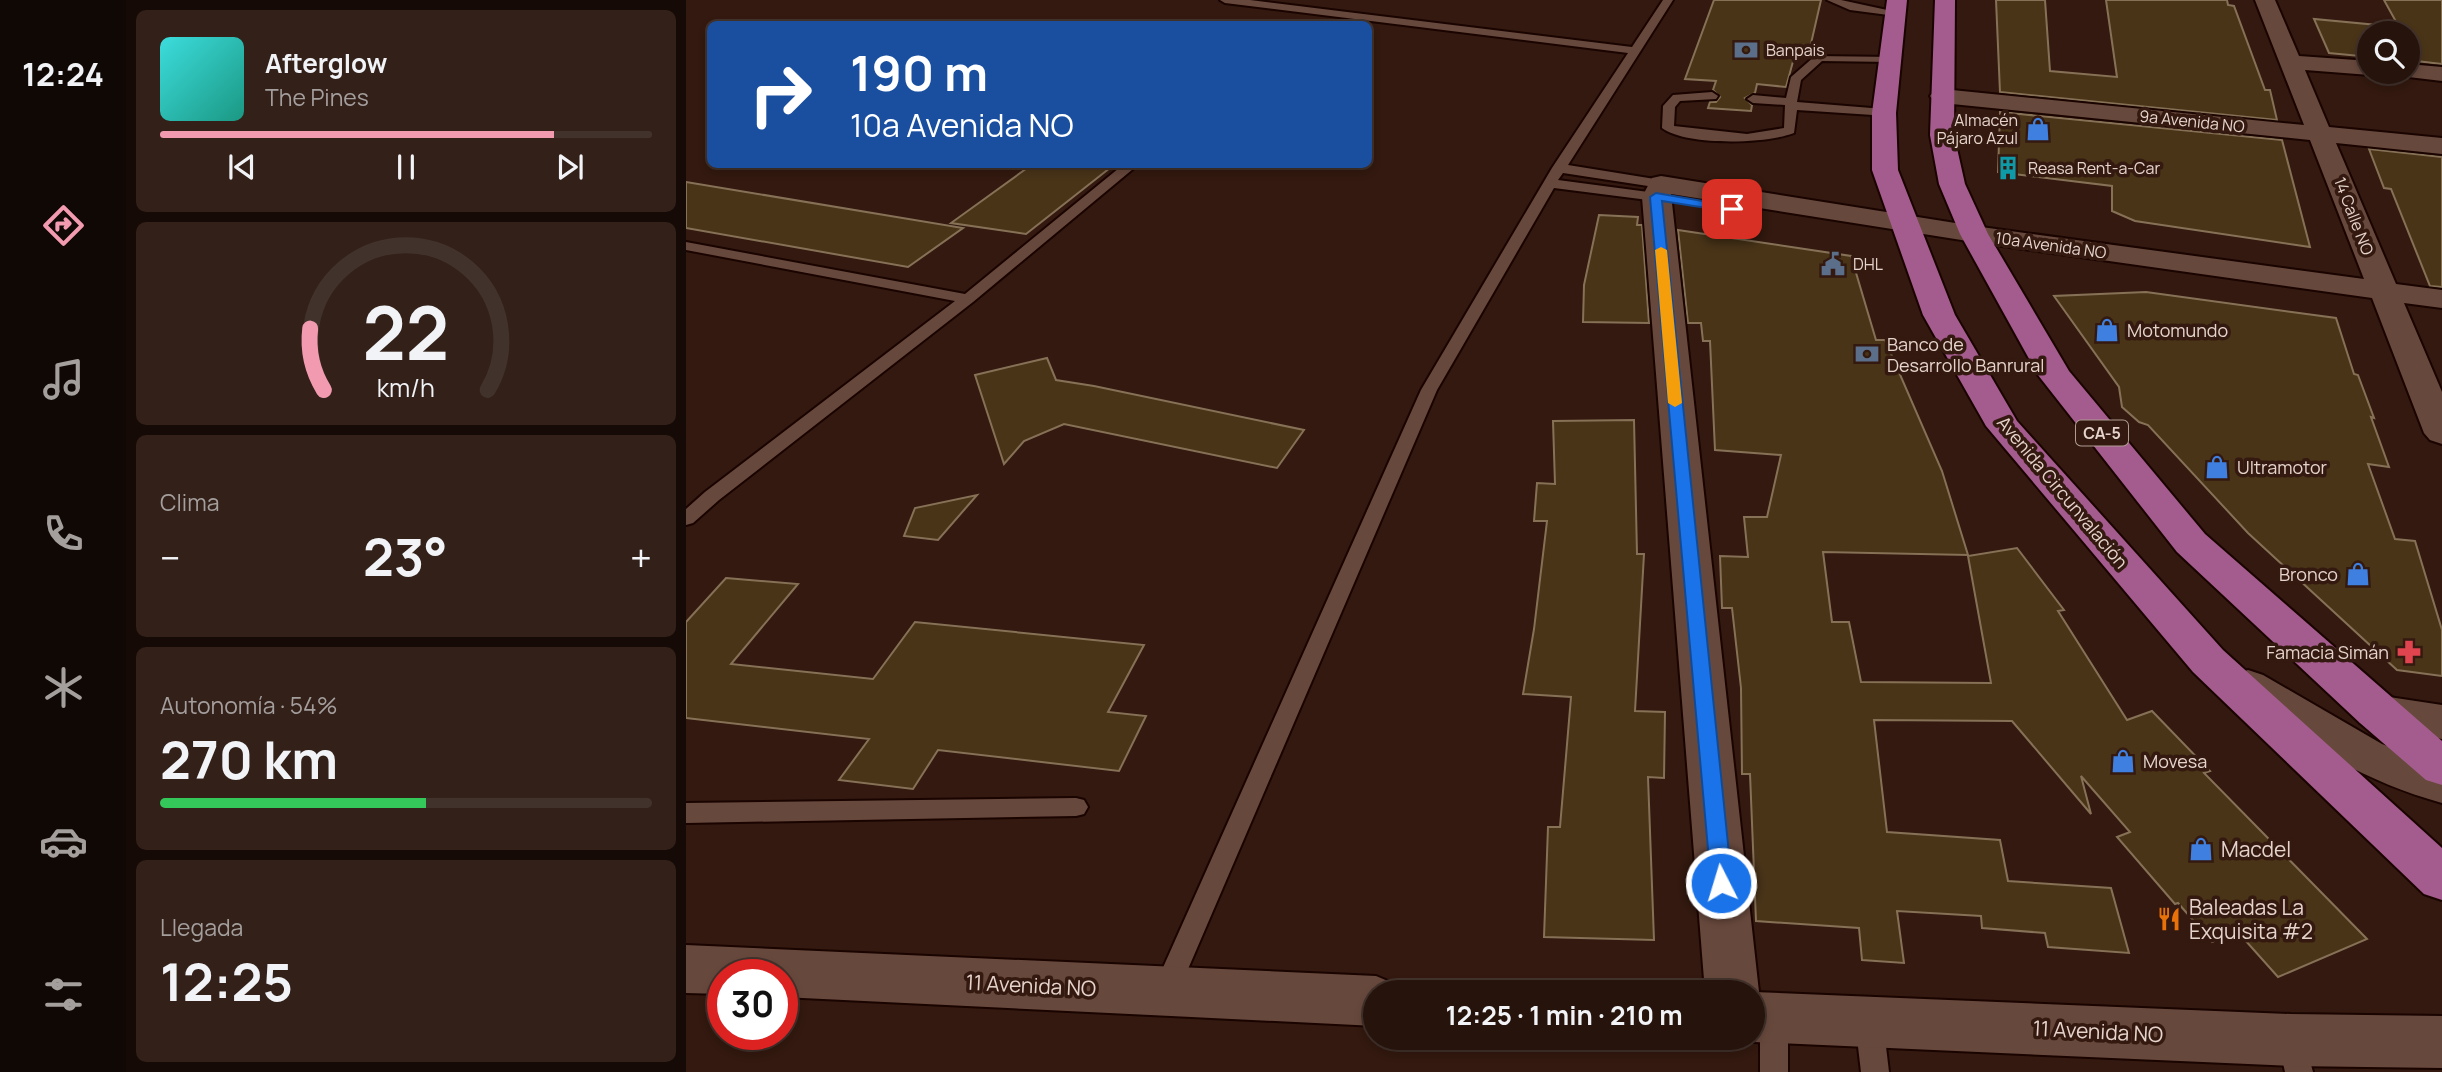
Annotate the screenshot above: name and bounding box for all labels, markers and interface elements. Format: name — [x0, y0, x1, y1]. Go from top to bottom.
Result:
map controls — [2357, 21, 2420, 84]
button: search — [2357, 21, 2420, 84]
bank icon: Banpais — [1732, 36, 1760, 64]
text: 190 m — [850, 39, 988, 106]
place label: Banpais — [1766, 39, 1825, 61]
text: Afterglow — [265, 45, 387, 81]
icon: right — [735, 49, 826, 140]
text: 12:24 — [22, 52, 104, 96]
text: The Pines — [265, 81, 369, 113]
text: 10a Avenida NO — [850, 103, 1074, 147]
street label: 9a Avenida NO — [2138, 105, 2246, 138]
place label: Almacén Pájaro Azul — [1937, 109, 2018, 149]
shop icon: Almacén Pájaro Azul — [2024, 115, 2052, 143]
icon: previous — [223, 148, 261, 186]
icon: pause — [387, 148, 425, 186]
icon: next — [551, 148, 589, 186]
building icon: Reasa Rent-a-Car — [1994, 154, 2022, 182]
place label: Reasa Rent-a-Car — [2028, 157, 2160, 179]
street label: 14 Calle NO — [2329, 174, 2379, 258]
pin — [1702, 179, 1762, 239]
icon: arrive — [1713, 190, 1751, 228]
icon: directions — [39, 201, 88, 250]
street label: 10a Avenida NO — [1994, 226, 2108, 264]
public building icon: DHL — [1819, 250, 1847, 278]
place label: DHL — [1853, 253, 1883, 275]
text: 22 — [363, 282, 449, 382]
shop icon: Motomundo — [2093, 316, 2121, 344]
place label: Motomundo — [2127, 318, 2228, 342]
place label: Banco de Desarrollo Banrural — [1887, 332, 2044, 377]
bank icon: Banco de Desarrollo Banrural — [1853, 340, 1881, 368]
icon: music — [39, 355, 88, 404]
text: km/h — [377, 369, 435, 404]
street label: Avenida Circunvalación — [1992, 411, 2134, 573]
road number: CA-5 — [2076, 420, 2128, 446]
shop icon: Ultramotor — [2203, 453, 2231, 481]
place label: Ultramotor — [2237, 455, 2328, 479]
text: Clima — [160, 486, 219, 518]
icon: phone — [39, 509, 88, 558]
text: 23° — [363, 521, 448, 592]
text: − — [160, 531, 181, 583]
text: + — [630, 531, 652, 583]
shop icon: Bronco — [2344, 560, 2372, 588]
place label: Bronco — [2279, 562, 2338, 586]
pharmacy icon: Famacia Simán — [2395, 638, 2423, 666]
place label: Famacia Simán — [2266, 640, 2389, 664]
icon: climate — [39, 663, 88, 712]
text: Autonomía · 54% — [160, 689, 337, 721]
text: 270 km — [160, 724, 338, 795]
shop icon: Movesa — [2109, 747, 2137, 775]
place label: Movesa — [2143, 749, 2207, 773]
icon: car — [39, 817, 88, 866]
shop icon: Macdel — [2187, 835, 2215, 863]
place label: Macdel — [2221, 835, 2291, 863]
position arrow — [1684, 846, 1758, 920]
place label: Baleadas La Exquisita #2 — [2189, 893, 2313, 945]
restaurant icon: Baleadas La Exquisita #2 — [2155, 905, 2183, 933]
text: Llegada — [160, 911, 243, 943]
text: 12:25 — [160, 946, 293, 1017]
speed limit sign: 30 — [707, 959, 798, 1050]
street label: 11 Avenida NO — [965, 968, 1097, 1002]
icon: filters — [39, 970, 88, 1019]
text: 12:25 · 1 min · 210 m — [1445, 997, 1683, 1033]
street label: 11 Avenida NO — [2032, 1014, 2164, 1048]

